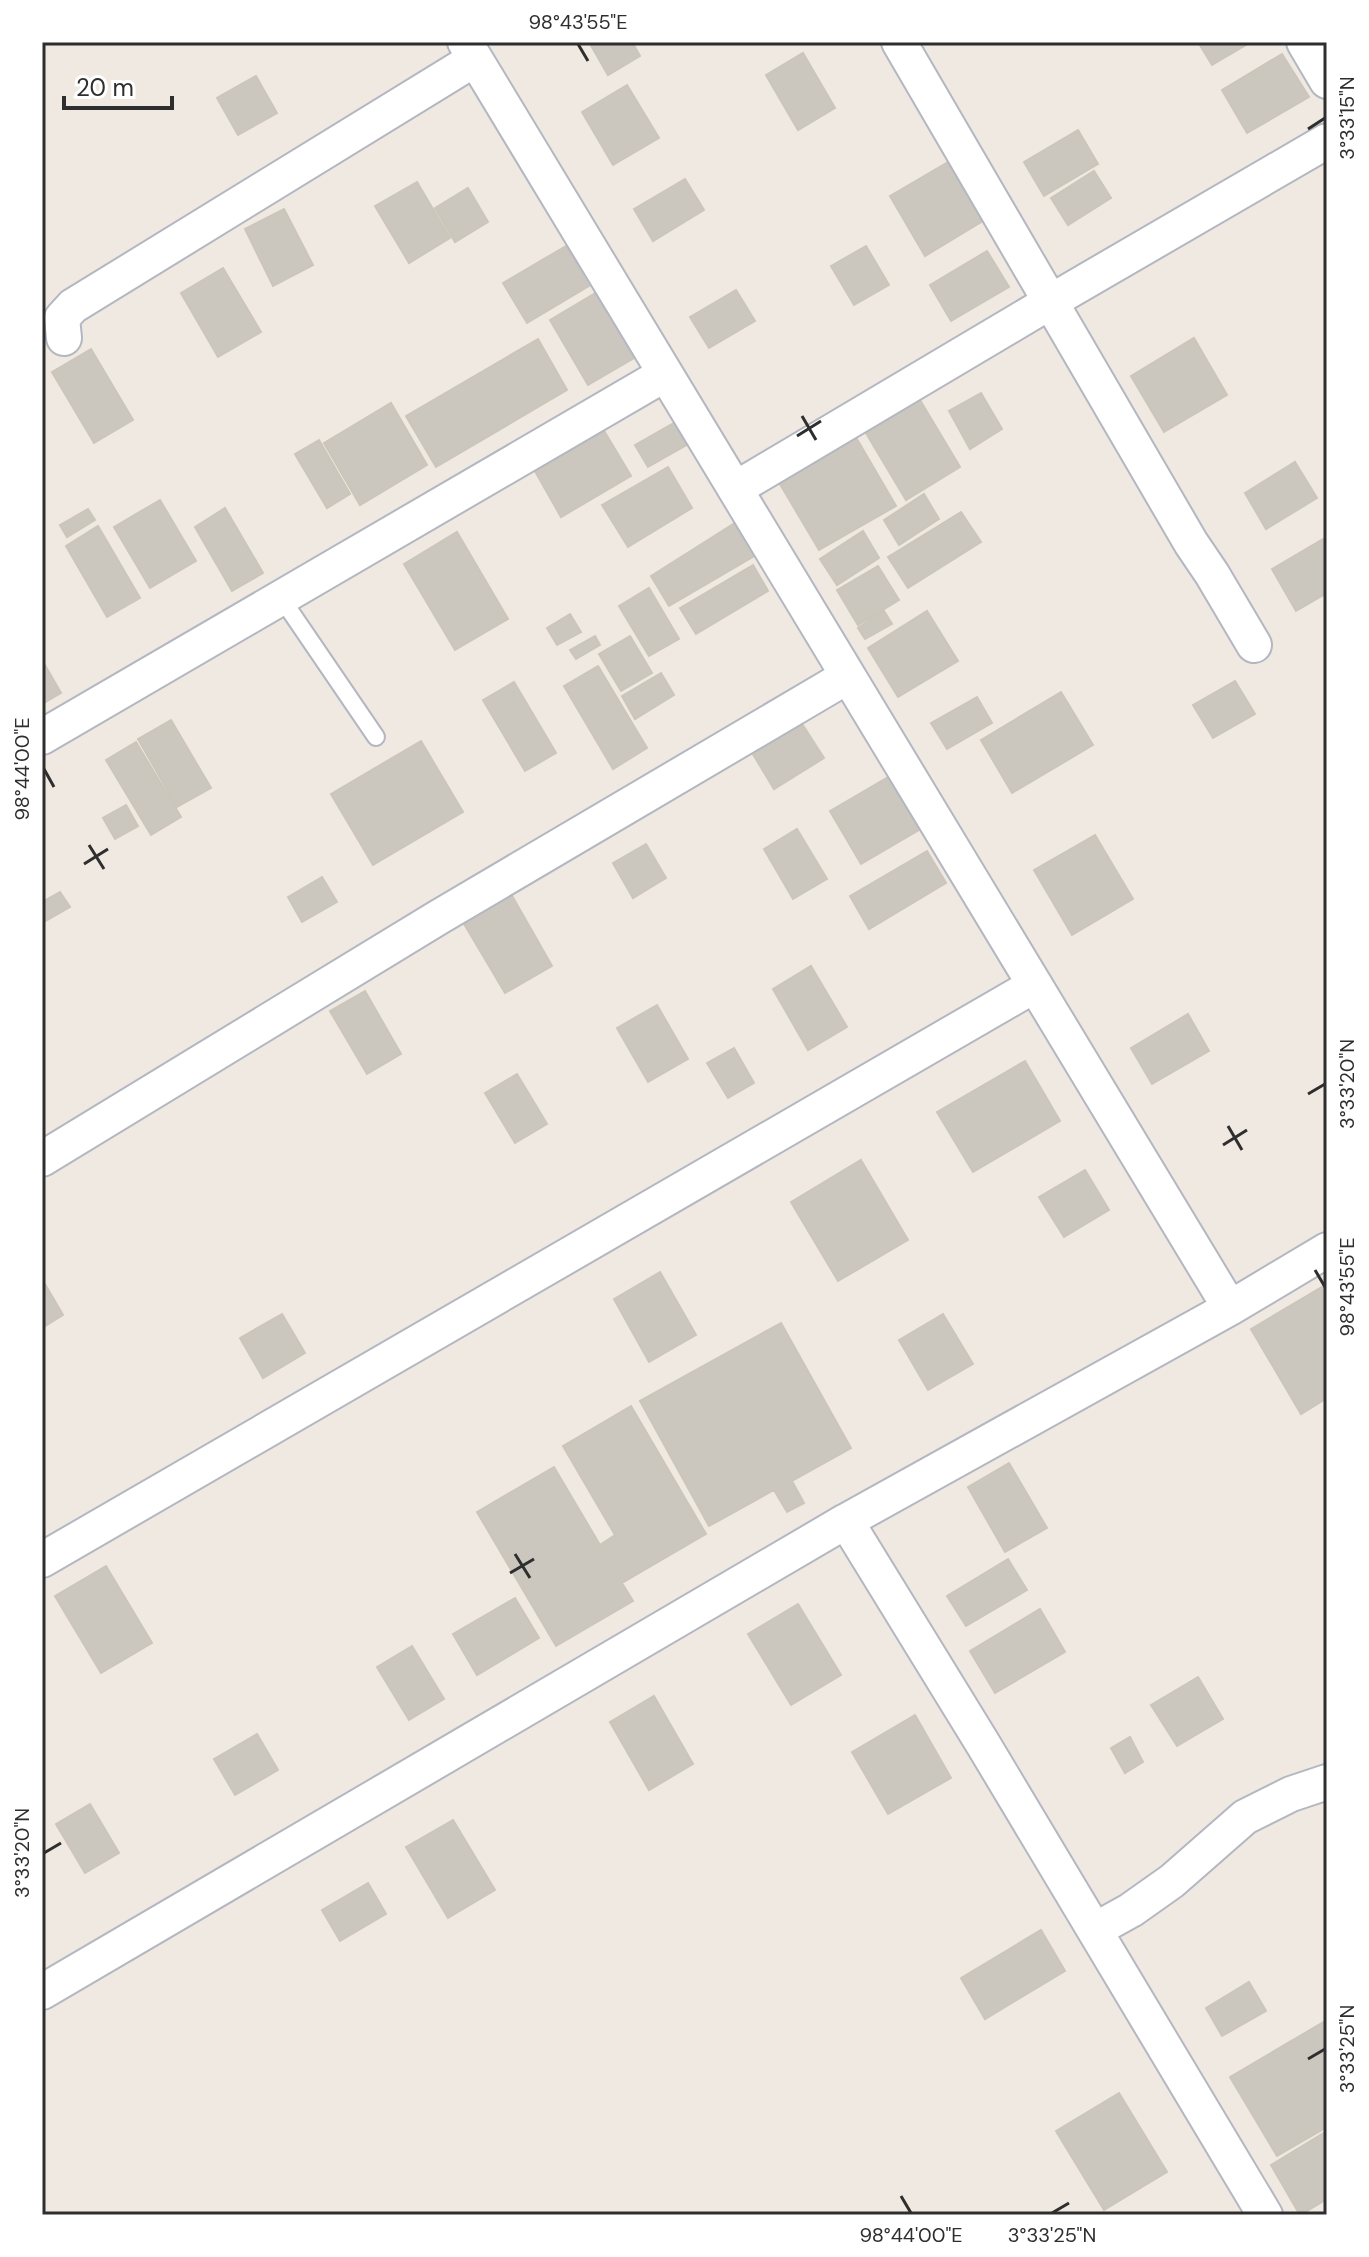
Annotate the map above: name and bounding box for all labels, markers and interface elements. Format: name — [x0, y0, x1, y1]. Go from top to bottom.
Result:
text: 98°43'55"E — [529, 9, 627, 35]
scale bar — [64, 60, 172, 110]
text: 20 m — [76, 72, 134, 103]
text: 3°33'15"N — [1334, 76, 1360, 160]
text: 98°44'00"E — [9, 717, 35, 821]
text: 3°33'20"N — [1334, 1039, 1360, 1129]
text: 98°43'55"E — [1334, 1238, 1360, 1336]
text: 3°33'20"N — [9, 1808, 35, 1898]
text: 3°33'25"N — [1334, 2005, 1360, 2093]
text: 98°44'00"E — [859, 2222, 963, 2248]
text: 3°33'25"N — [1008, 2222, 1096, 2248]

